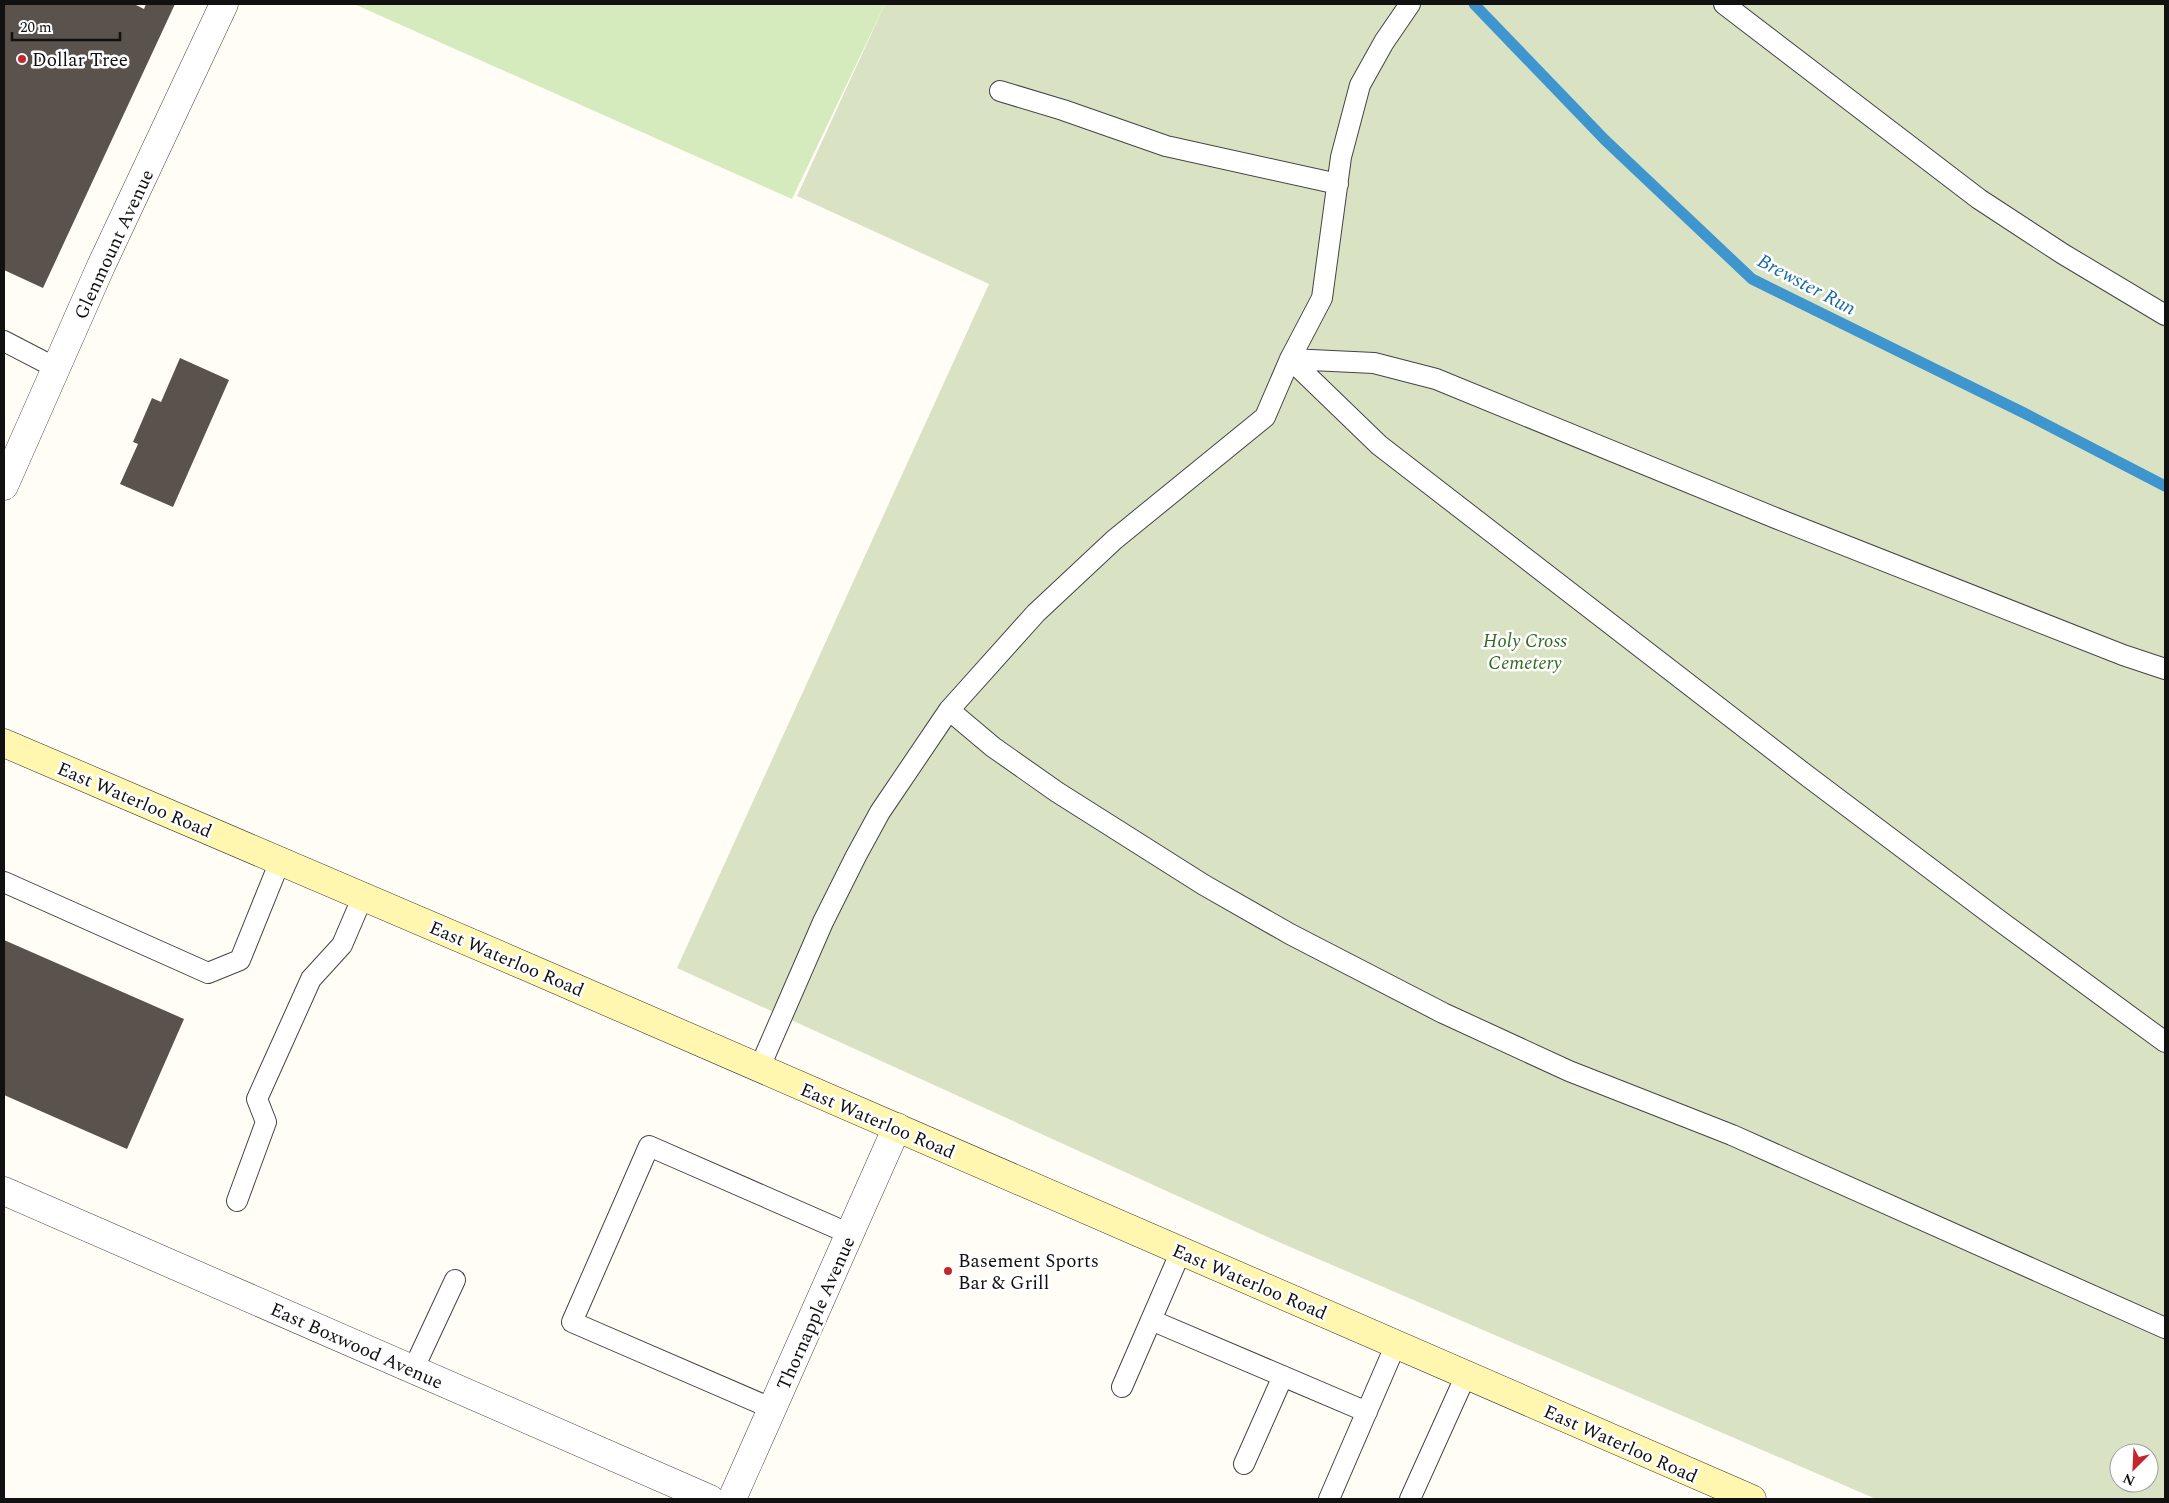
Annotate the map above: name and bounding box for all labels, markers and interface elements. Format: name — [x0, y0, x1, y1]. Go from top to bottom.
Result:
scale bar — [12, 10, 120, 42]
text: 20 m — [20, 16, 52, 39]
place label: Dollar Tree — [32, 46, 128, 75]
marker: Dollar Tree — [16, 53, 28, 65]
street label: Glenmount Avenue — [67, 165, 162, 325]
water label: Brewster Run — [1752, 246, 1862, 324]
park label: Holy Cross Cemetery — [1483, 627, 1567, 678]
street label: East Waterloo Road — [52, 755, 216, 846]
street label: East Waterloo Road — [424, 914, 588, 1005]
street label: East Waterloo Road — [795, 1076, 959, 1167]
street label: Thornapple Avenue — [769, 1232, 863, 1395]
street label: East Waterloo Road — [1167, 1237, 1331, 1328]
place label: Basement Sports Bar & Grill — [958, 1247, 1099, 1298]
marker: Basement Sports Bar & Grill — [942, 1265, 954, 1277]
street label: East Boxwood Avenue — [265, 1295, 447, 1398]
street label: East Waterloo Road — [1539, 1397, 1702, 1491]
north arrow — [2109, 1443, 2159, 1493]
text: N — [2119, 1468, 2138, 1491]

